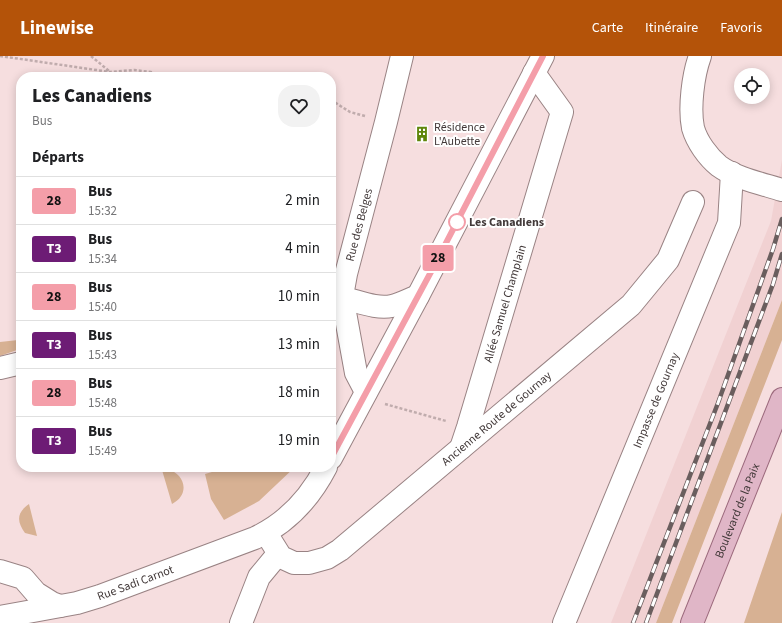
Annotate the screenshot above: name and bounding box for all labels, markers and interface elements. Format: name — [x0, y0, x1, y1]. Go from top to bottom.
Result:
text: Linewise — [20, 15, 94, 42]
text: Carte — [592, 18, 623, 38]
text: Itinéraire — [645, 18, 698, 38]
text: Favoris — [720, 18, 762, 38]
map controls — [734, 68, 770, 104]
button: locate — [734, 68, 770, 104]
text: Les Canadiens — [32, 83, 152, 110]
button: heart — [278, 85, 320, 127]
text: Bus — [32, 112, 52, 130]
place label: Résidence L'Aubette — [434, 119, 485, 150]
building icon: Résidence L'Aubette — [413, 125, 431, 143]
text: Départs — [32, 147, 84, 168]
text: Bus — [88, 181, 112, 202]
street label: Rue des Belges — [342, 187, 377, 263]
text: 2 min — [285, 190, 320, 211]
text: 28 — [47, 191, 61, 211]
text: 15:32 — [88, 202, 117, 220]
marker: Les Canadiens — [448, 213, 466, 231]
place label: Les Canadiens — [469, 214, 544, 231]
text: Bus — [88, 229, 112, 250]
text: 4 min — [285, 238, 320, 259]
text: T3 — [46, 239, 62, 259]
street label: Allée Samuel Champlain — [480, 243, 531, 365]
line badge: 28 — [420, 245, 456, 271]
text: 28 — [431, 248, 445, 268]
text: 15:34 — [88, 250, 117, 268]
text: Bus — [88, 277, 112, 298]
text: 10 min — [278, 286, 320, 307]
text: 28 — [47, 287, 61, 307]
text: 15:40 — [88, 298, 117, 316]
text: Bus — [88, 325, 112, 346]
text: 13 min — [278, 334, 320, 355]
text: T3 — [46, 335, 62, 355]
text: 15:43 — [88, 346, 117, 364]
street label: Impasse de Gournay — [629, 350, 684, 451]
street label: Ancienne Route de Gournay — [438, 367, 556, 470]
text: Bus — [88, 373, 112, 394]
text: 18 min — [278, 382, 320, 403]
text: 28 — [47, 383, 61, 403]
text: 15:48 — [88, 394, 117, 412]
text: Bus — [88, 421, 112, 442]
text: 19 min — [278, 430, 320, 451]
text: T3 — [46, 431, 62, 451]
text: 15:49 — [88, 442, 117, 460]
street label: Boulevard de la Paix — [711, 460, 765, 561]
street label: Rue Sadi Carnot — [95, 561, 176, 605]

